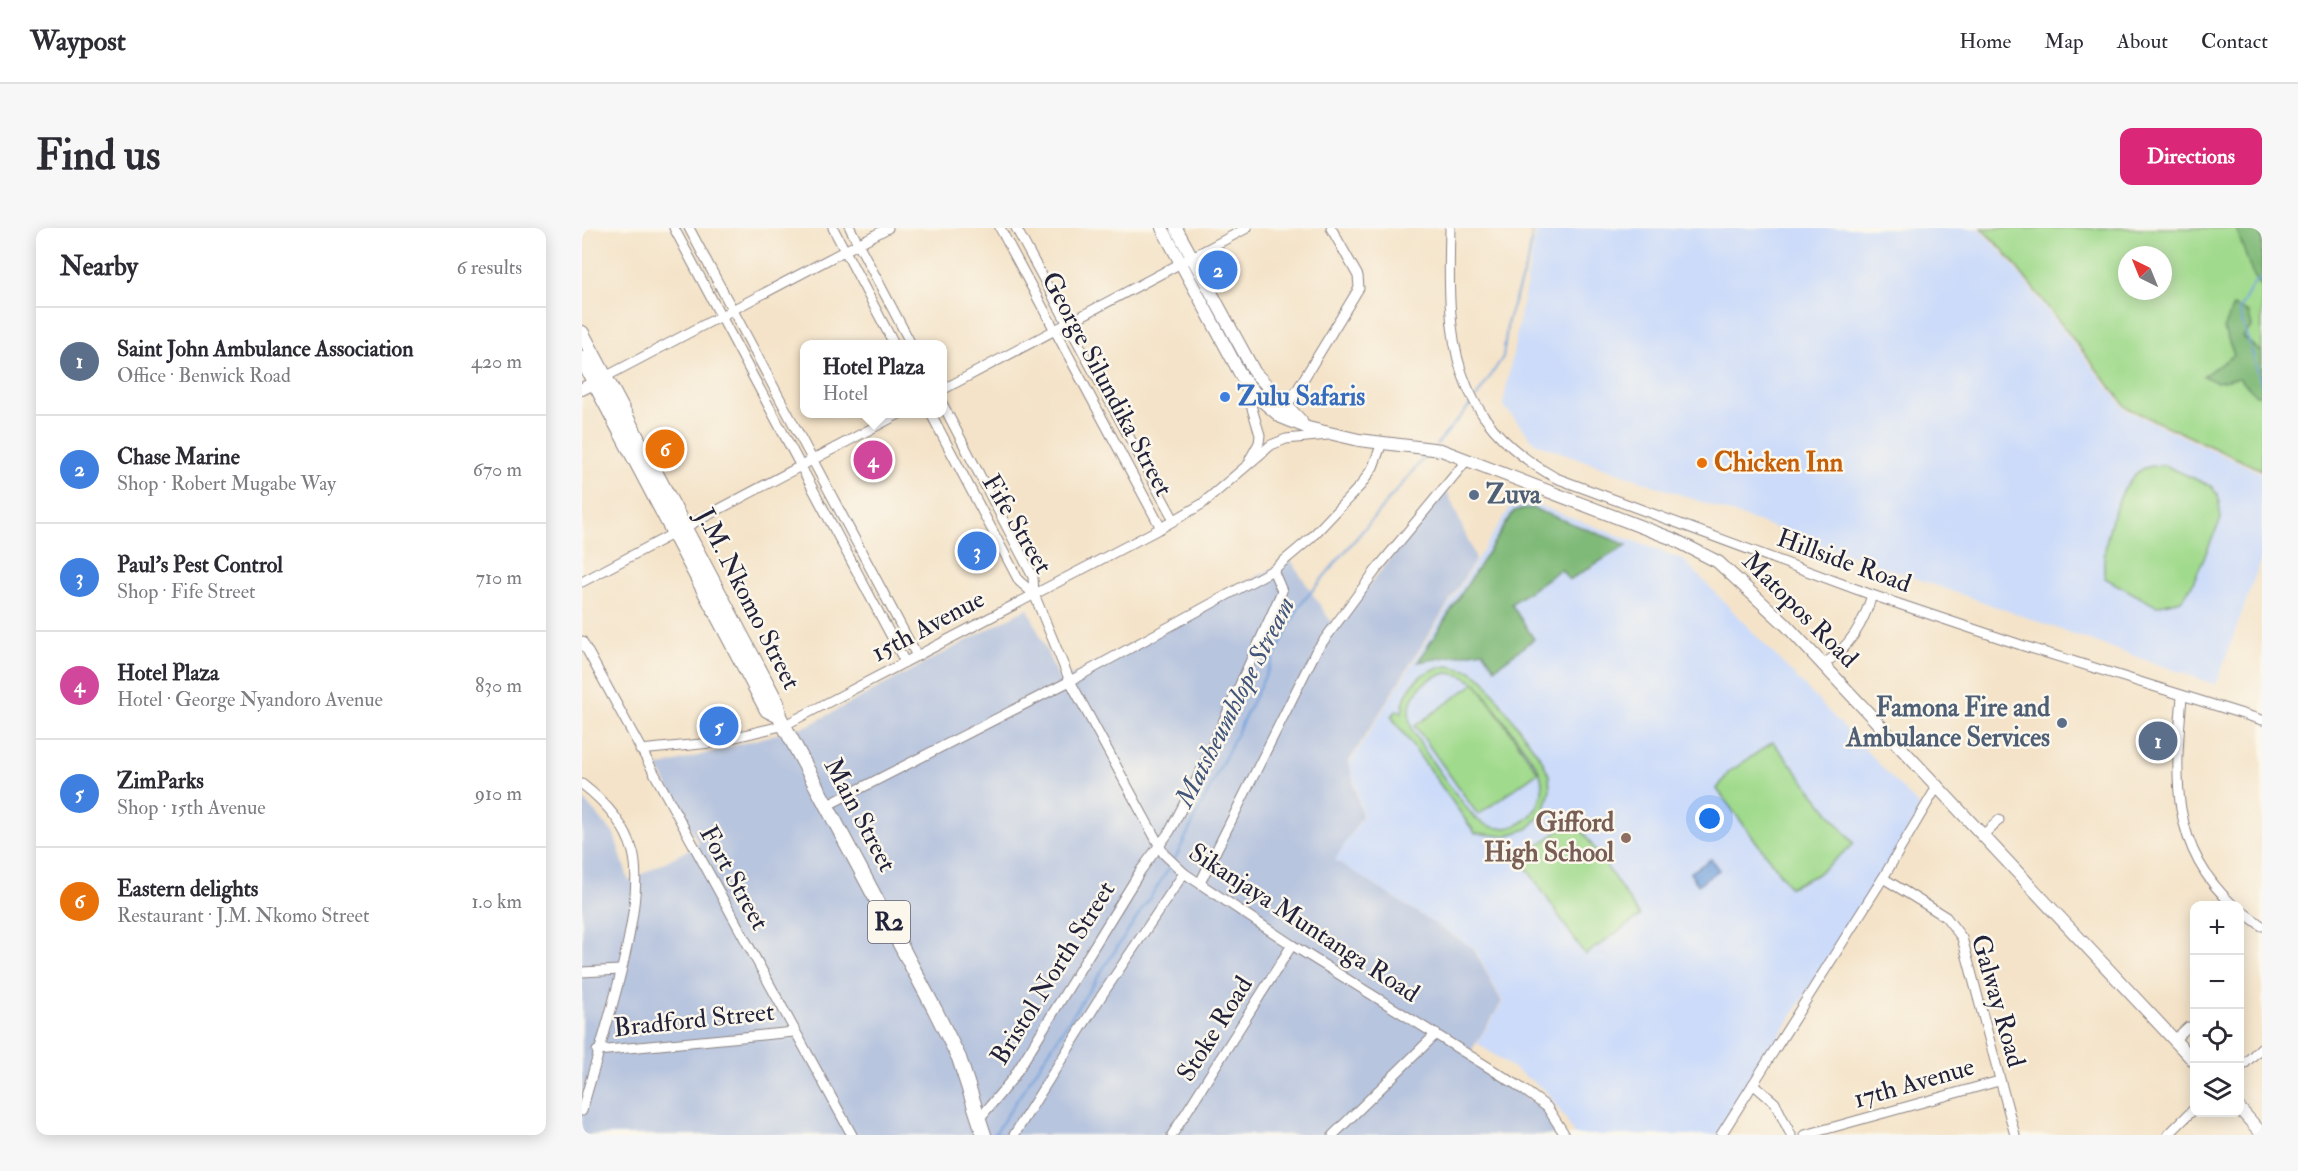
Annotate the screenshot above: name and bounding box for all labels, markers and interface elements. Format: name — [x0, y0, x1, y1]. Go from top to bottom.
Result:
text: Waypost — [30, 24, 126, 59]
text: Home — [1959, 28, 2011, 55]
text: Map — [2044, 28, 2084, 55]
text: About — [2117, 28, 2168, 55]
text: Contact — [2201, 28, 2268, 55]
button: Directions — [2120, 128, 2262, 185]
text: Find us — [36, 130, 160, 182]
north arrow — [2118, 246, 2172, 300]
pin: 2 — [1198, 248, 1238, 292]
text: Nearby — [60, 251, 138, 283]
text: 6 results — [456, 255, 522, 280]
street label: George Silundika Street — [1034, 266, 1180, 502]
text: Saint John Ambulance Association — [117, 335, 414, 363]
popup — [800, 340, 947, 418]
text: 1 — [76, 349, 83, 374]
text: 420 m — [471, 349, 522, 374]
text: Hotel Plaza — [822, 353, 925, 381]
text: Office · Benwick Road — [117, 363, 291, 388]
text: Hotel — [822, 381, 868, 406]
place label: Zulu Safaris — [1237, 381, 1365, 413]
marker: Zulu Safaris — [1218, 390, 1232, 404]
pin: 6 — [646, 426, 685, 472]
pin: 4 — [854, 438, 892, 482]
text: Chase Marine — [117, 443, 240, 471]
place label: Chicken Inn — [1714, 447, 1844, 479]
marker: Chicken Inn — [1695, 456, 1709, 470]
text: 2 — [74, 457, 85, 482]
text: 670 m — [473, 457, 522, 482]
street label: Fife Street — [975, 468, 1059, 580]
text: Shop · Robert Mugabe Way — [117, 471, 336, 496]
place label: Zuva — [1486, 479, 1542, 511]
marker: Zuva — [1467, 488, 1481, 502]
street label: J.M. Nkomo Street — [688, 502, 807, 695]
street label: Hillside Road — [1772, 522, 1916, 600]
pin: 3 — [958, 528, 996, 574]
street label: Matopos Road — [1735, 545, 1865, 676]
text: Paul's Pest Control — [117, 551, 283, 579]
text: 3 — [76, 565, 83, 590]
text: 710 m — [476, 565, 522, 590]
text: Shop · Fife Street — [117, 579, 256, 604]
street label: 15th Avenue — [866, 583, 990, 669]
water label: Matsheumhlope Stream — [1167, 591, 1302, 814]
text: Hotel Plaza — [117, 659, 219, 687]
text: 4 — [74, 673, 85, 698]
text: 830 m — [475, 673, 522, 698]
text: Hotel · George Nyandoro Avenue — [117, 687, 383, 712]
place label: Famona Fire and Ambulance Services — [1845, 692, 2050, 754]
pin: 5 — [700, 704, 738, 748]
marker: Famona Fire and Ambulance Services — [2055, 716, 2069, 730]
pin: 1 — [2138, 718, 2178, 764]
street label: Main Street — [817, 753, 903, 877]
text: ZimParks — [117, 767, 204, 795]
text: 5 — [75, 781, 84, 806]
text: 910 m — [475, 781, 522, 806]
text: Shop · 15th Avenue — [117, 795, 266, 820]
your location — [1695, 804, 1724, 833]
place label: Gifford High School — [1484, 807, 1614, 870]
street label: Fort Street — [692, 820, 776, 936]
marker: Gifford High School — [1619, 831, 1633, 845]
street label: Sikanjaya Muntanga Road — [1183, 836, 1426, 1010]
text: Eastern delights — [117, 875, 258, 903]
street label: Bristol North Street — [984, 875, 1122, 1071]
text: 6 — [74, 889, 85, 914]
text: 1.0 km — [471, 889, 522, 914]
road number: R2 — [868, 901, 910, 943]
map controls — [2190, 901, 2244, 1117]
button: + — [2190, 901, 2244, 955]
text: Restaurant · J.M. Nkomo Street — [117, 903, 369, 928]
street label: Galway Road — [1964, 931, 2032, 1071]
button: − — [2190, 955, 2244, 1009]
street label: Stoke Road — [1170, 970, 1260, 1087]
street label: Bradford Street — [612, 996, 776, 1044]
button: locate — [2190, 1009, 2244, 1063]
street label: 17th Avenue — [1850, 1050, 1978, 1115]
button: layers — [2190, 1063, 2244, 1117]

